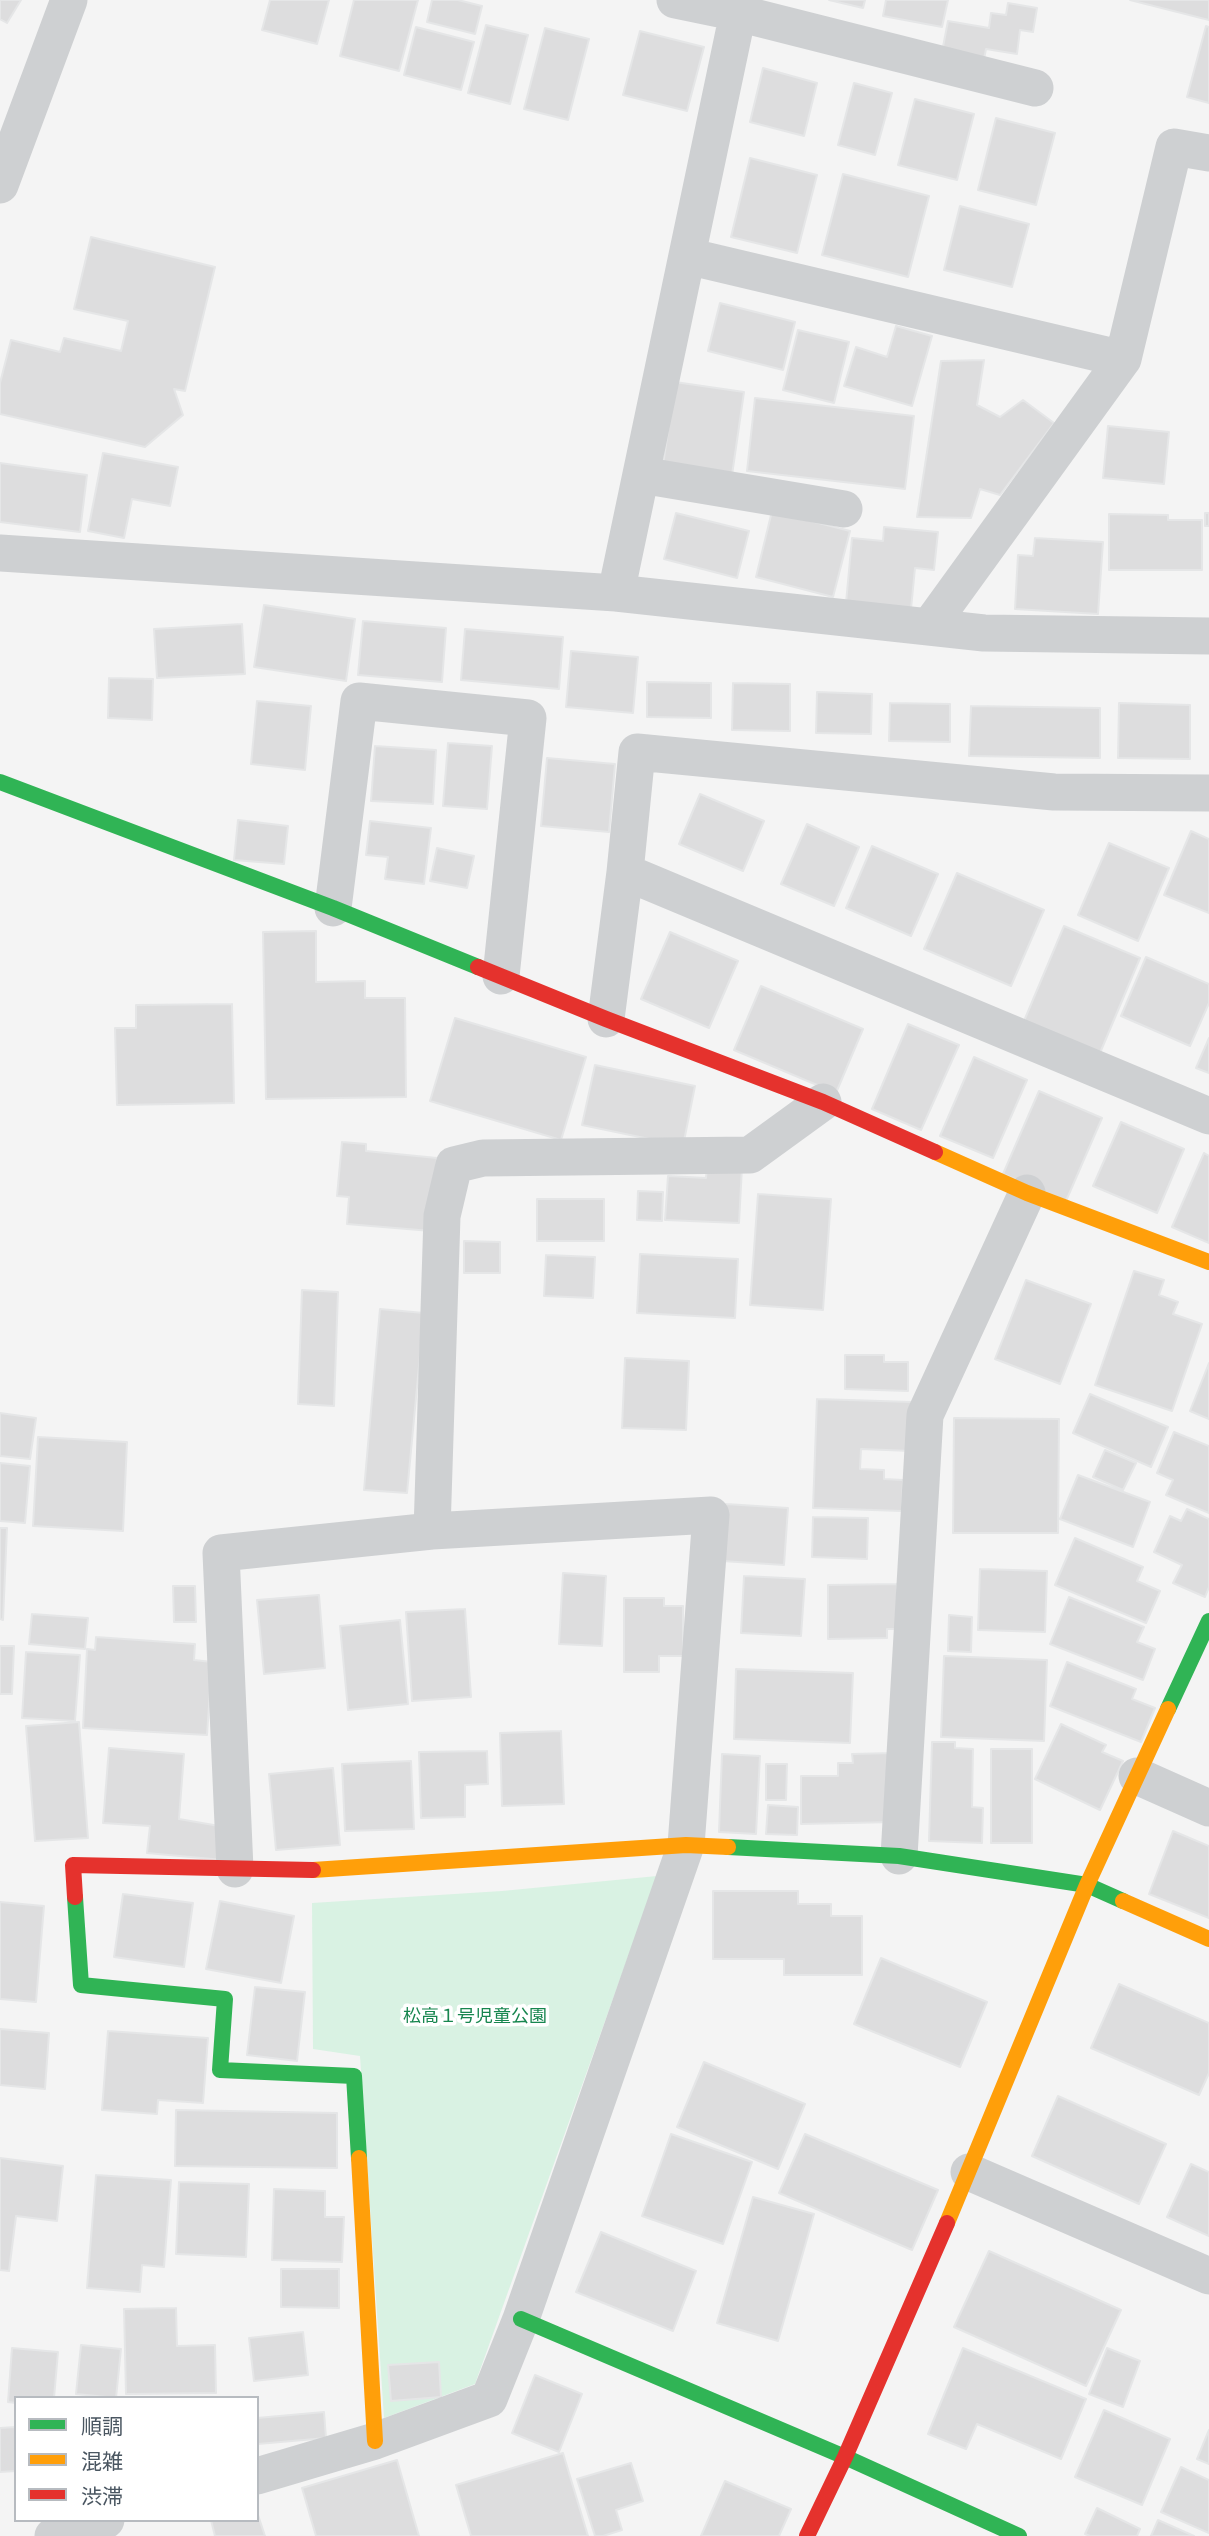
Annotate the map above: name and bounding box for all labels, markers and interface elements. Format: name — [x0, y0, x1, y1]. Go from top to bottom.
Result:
park label: 松高１号児童公園 — [403, 2006, 547, 2028]
legend — [14, 2396, 259, 2522]
text: 順調 — [81, 2413, 123, 2439]
text: 混雑 — [81, 2448, 123, 2474]
text: 渋滞 — [81, 2483, 123, 2509]

